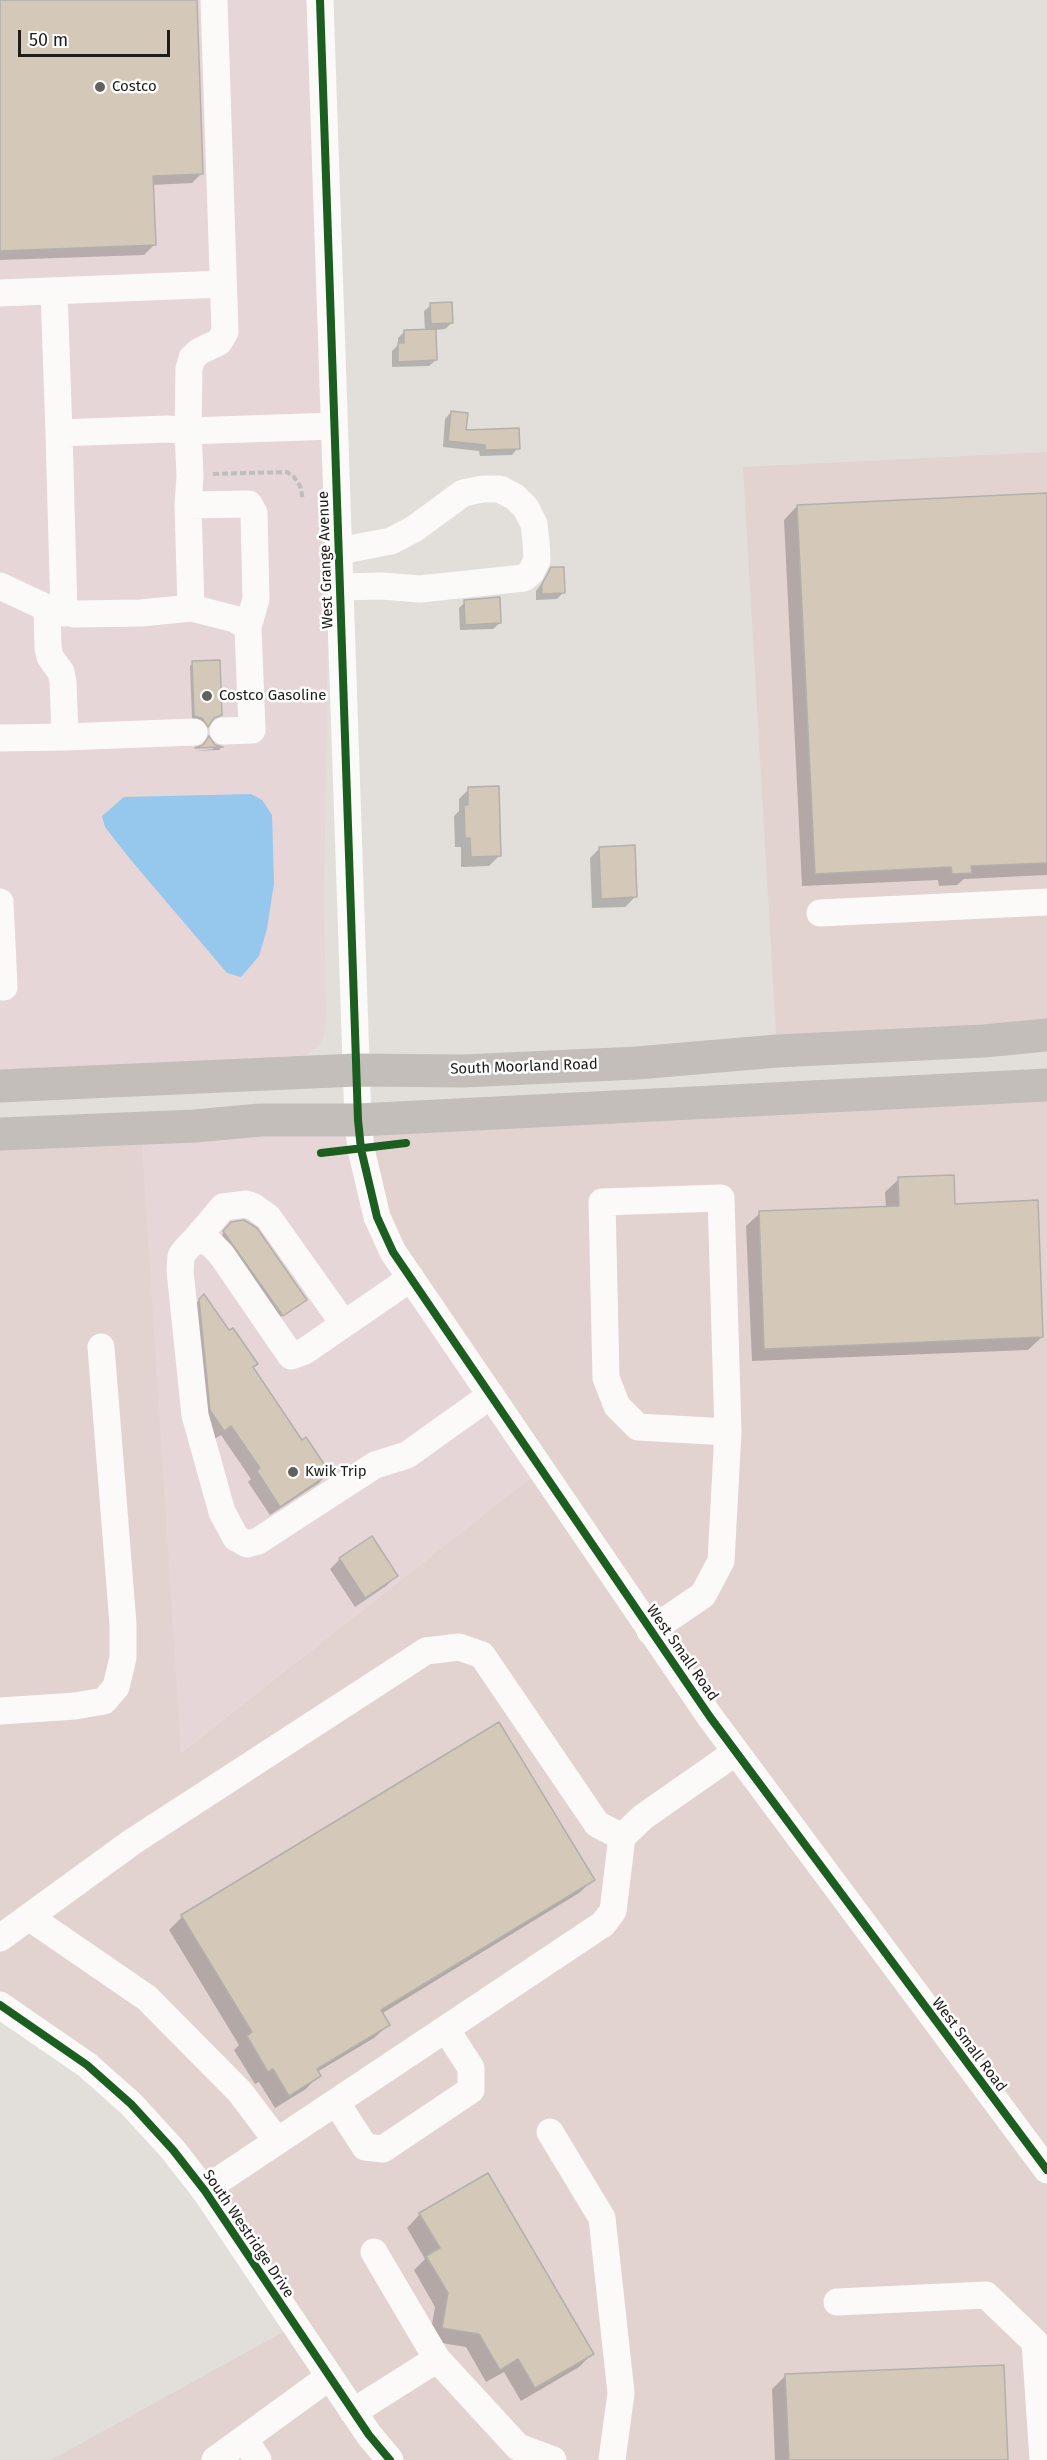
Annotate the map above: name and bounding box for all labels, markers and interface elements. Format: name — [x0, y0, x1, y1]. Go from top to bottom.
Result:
scale bar — [21, 18, 172, 56]
text: 50 m — [29, 29, 68, 51]
place label: Costco — [112, 78, 157, 96]
marker: Costco — [93, 80, 107, 94]
street label: West Grange Avenue — [315, 491, 337, 629]
place label: Costco Gasoline — [219, 687, 326, 705]
marker: Costco Gasoline — [200, 689, 214, 703]
street label: South Moorland Road — [450, 1055, 598, 1079]
place label: Kwik Trip — [305, 1463, 367, 1481]
marker: Kwik Trip — [286, 1465, 300, 1479]
street label: West Small Road — [642, 1601, 722, 1705]
street label: West Small Road — [928, 1994, 1010, 2096]
street label: South Westridge Drive — [198, 2167, 298, 2301]

